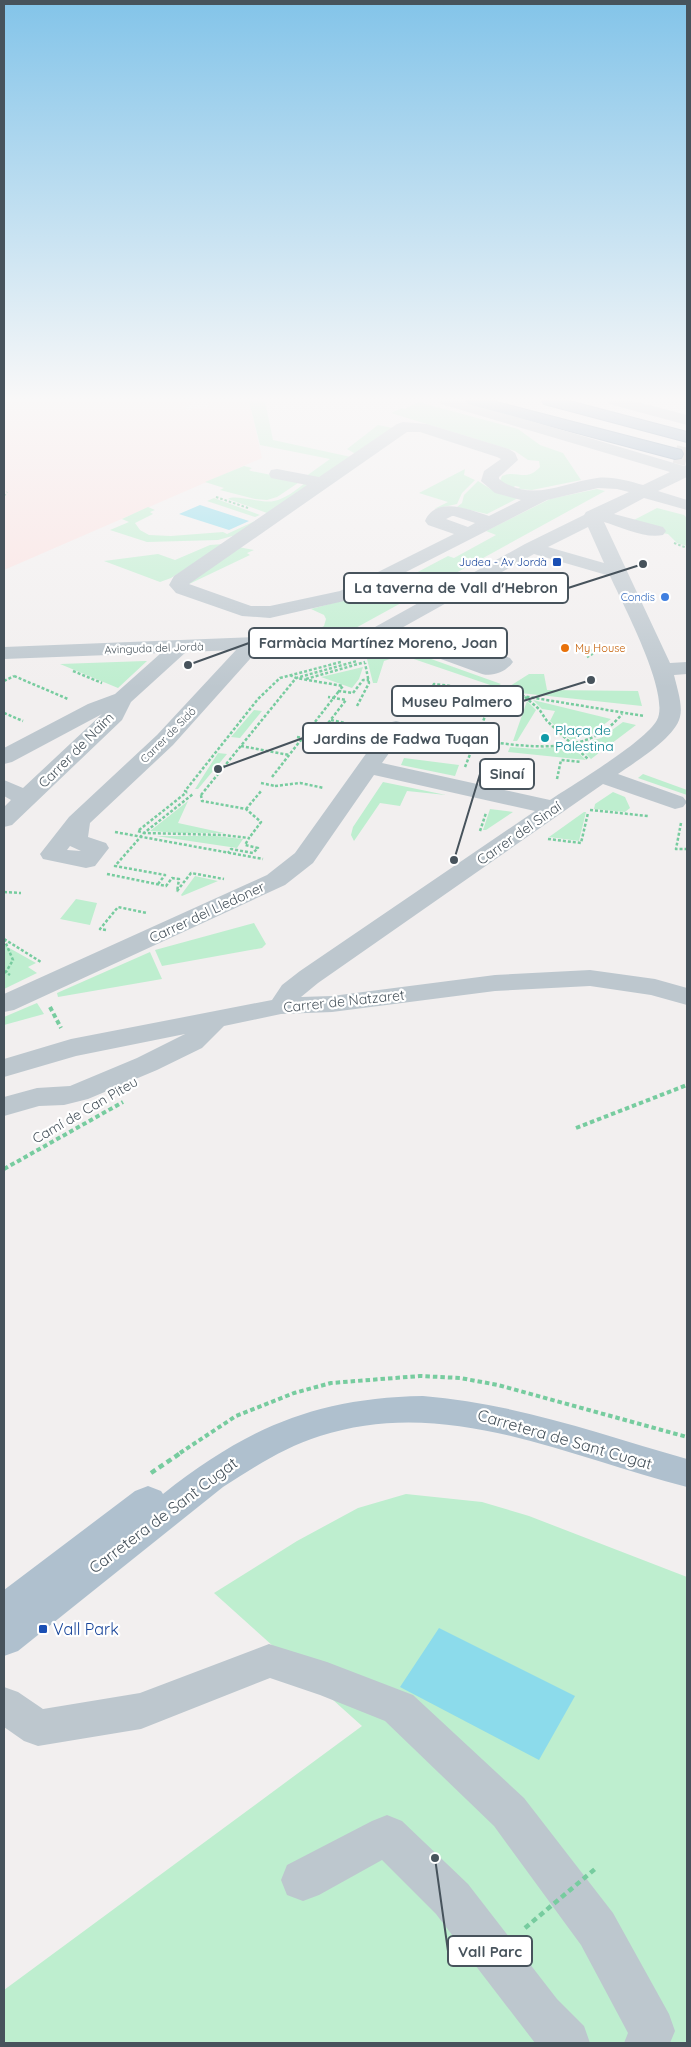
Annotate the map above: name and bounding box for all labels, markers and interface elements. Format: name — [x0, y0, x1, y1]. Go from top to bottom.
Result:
place label: Judea - Av Jordà — [459, 555, 547, 569]
marker: Judea - Av Jordà — [551, 556, 563, 568]
callout: La taverna de Vall d'Hebron — [344, 573, 568, 603]
text: La taverna de Vall d'Hebron — [354, 578, 558, 597]
place label: Condis — [621, 590, 655, 604]
marker: Condis — [659, 591, 671, 603]
callout: Farmàcia Martínez Moreno, Joan — [249, 628, 507, 658]
text: Farmàcia Martínez Moreno, Joan — [259, 633, 497, 652]
street label: Avinguda del Jordà — [104, 639, 204, 657]
place label: My House — [575, 641, 626, 655]
marker: My House — [559, 642, 571, 654]
callout: Museu Palmero — [392, 686, 523, 716]
text: Museu Palmero — [402, 692, 512, 711]
street label: Carrer de Sidó — [137, 704, 199, 766]
street label: Carrer de Naïm — [34, 708, 118, 792]
place label: Plaça de Palestina — [555, 721, 614, 755]
callout: Jardins de Fadwa Tuqan — [303, 723, 499, 753]
text: Jardins de Fadwa Tuqan — [313, 729, 489, 748]
marker: Plaça de Palestina — [539, 732, 551, 744]
callout: Sinaí — [480, 759, 534, 789]
text: Sinaí — [490, 764, 525, 783]
street label: Carrer del Sinaí — [473, 797, 565, 869]
street label: Carrer del Lledoner — [146, 877, 268, 947]
street label: Carrer de Natzaret — [282, 986, 406, 1016]
street label: Camí de Can Piteu — [29, 1072, 141, 1148]
street label: Carretera de Sant Cugat — [475, 1404, 655, 1474]
street label: Carretera de Sant Cugat — [85, 1453, 241, 1577]
place label: Vall Park — [53, 1619, 119, 1639]
marker: Vall Park — [37, 1623, 49, 1635]
callout: Vall Parc — [448, 1936, 532, 1966]
text: Vall Parc — [458, 1942, 522, 1961]

